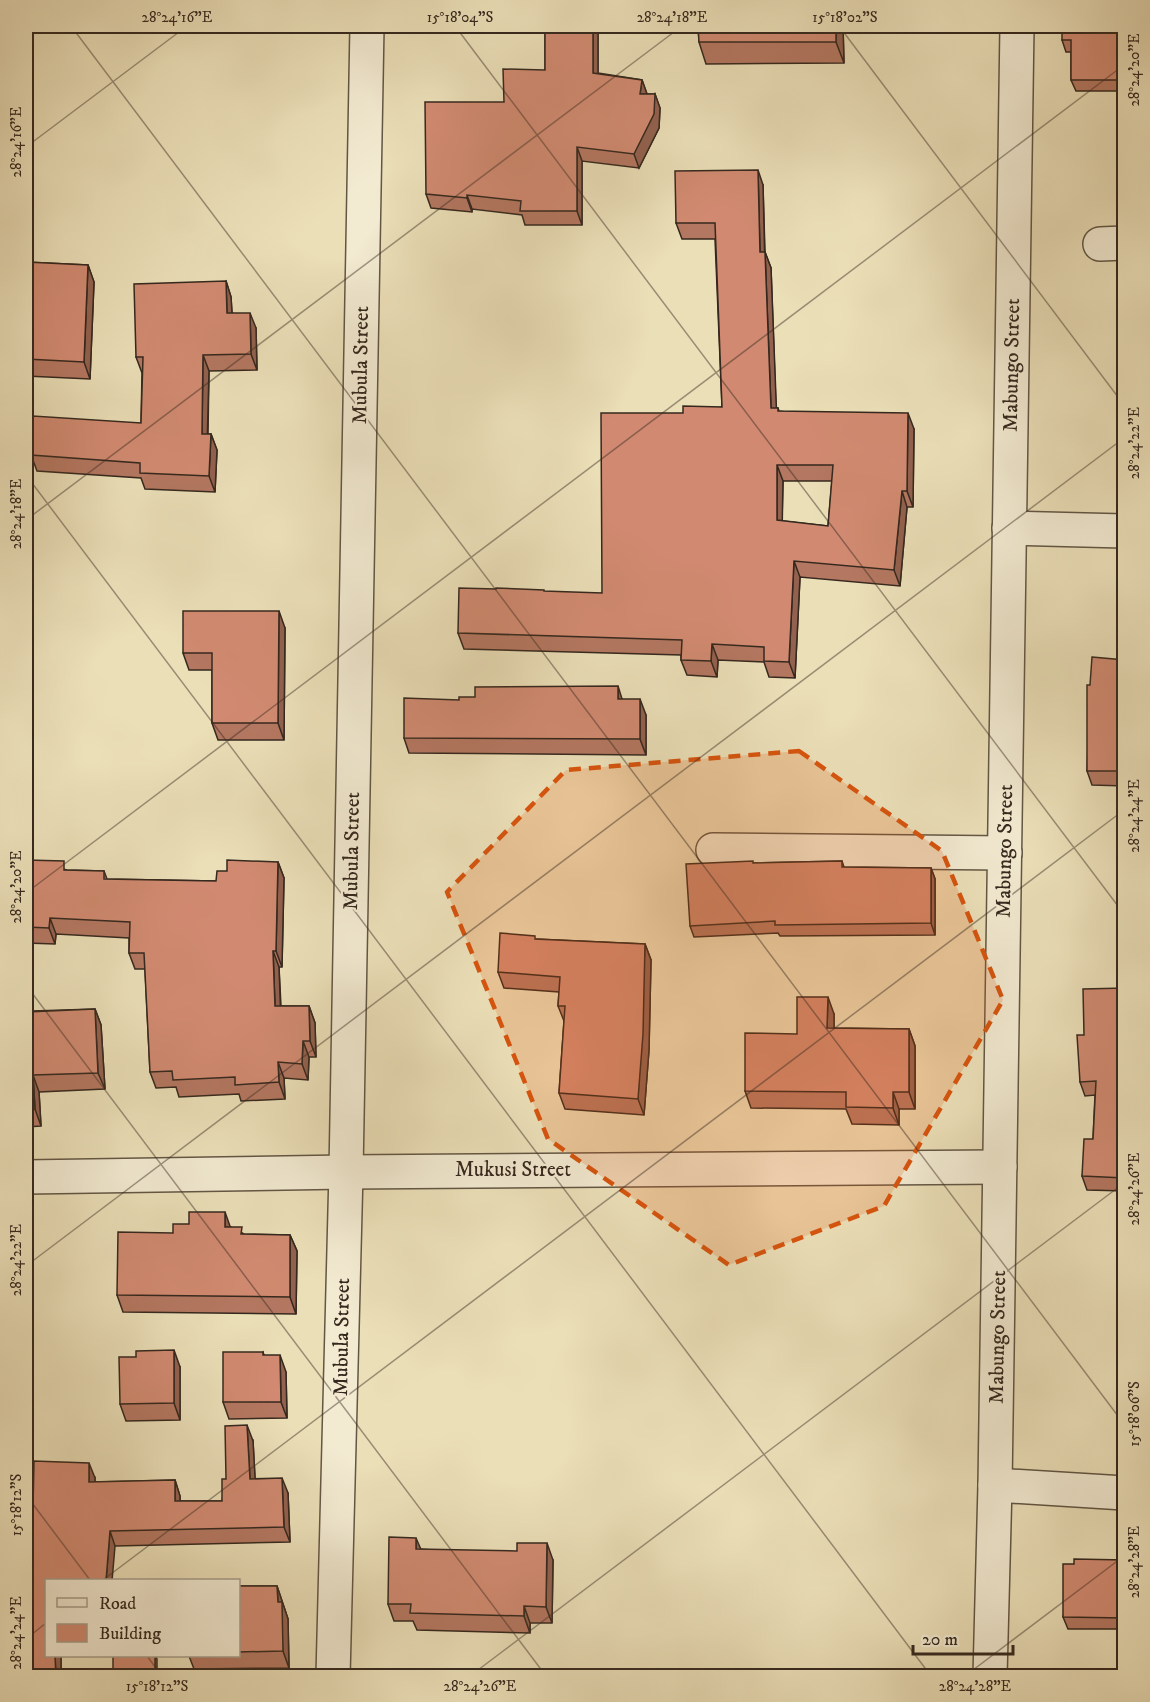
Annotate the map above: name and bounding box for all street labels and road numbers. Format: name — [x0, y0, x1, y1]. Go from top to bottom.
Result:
street label: Mabungo Street — [998, 298, 1026, 432]
street label: Mubula Street — [347, 305, 375, 424]
street label: Mabungo Street — [991, 784, 1019, 918]
street label: Mubula Street — [338, 791, 366, 910]
street label: Mukusi Street — [455, 1157, 571, 1183]
street label: Mabungo Street — [984, 1270, 1012, 1404]
street label: Mubula Street — [328, 1277, 356, 1396]

